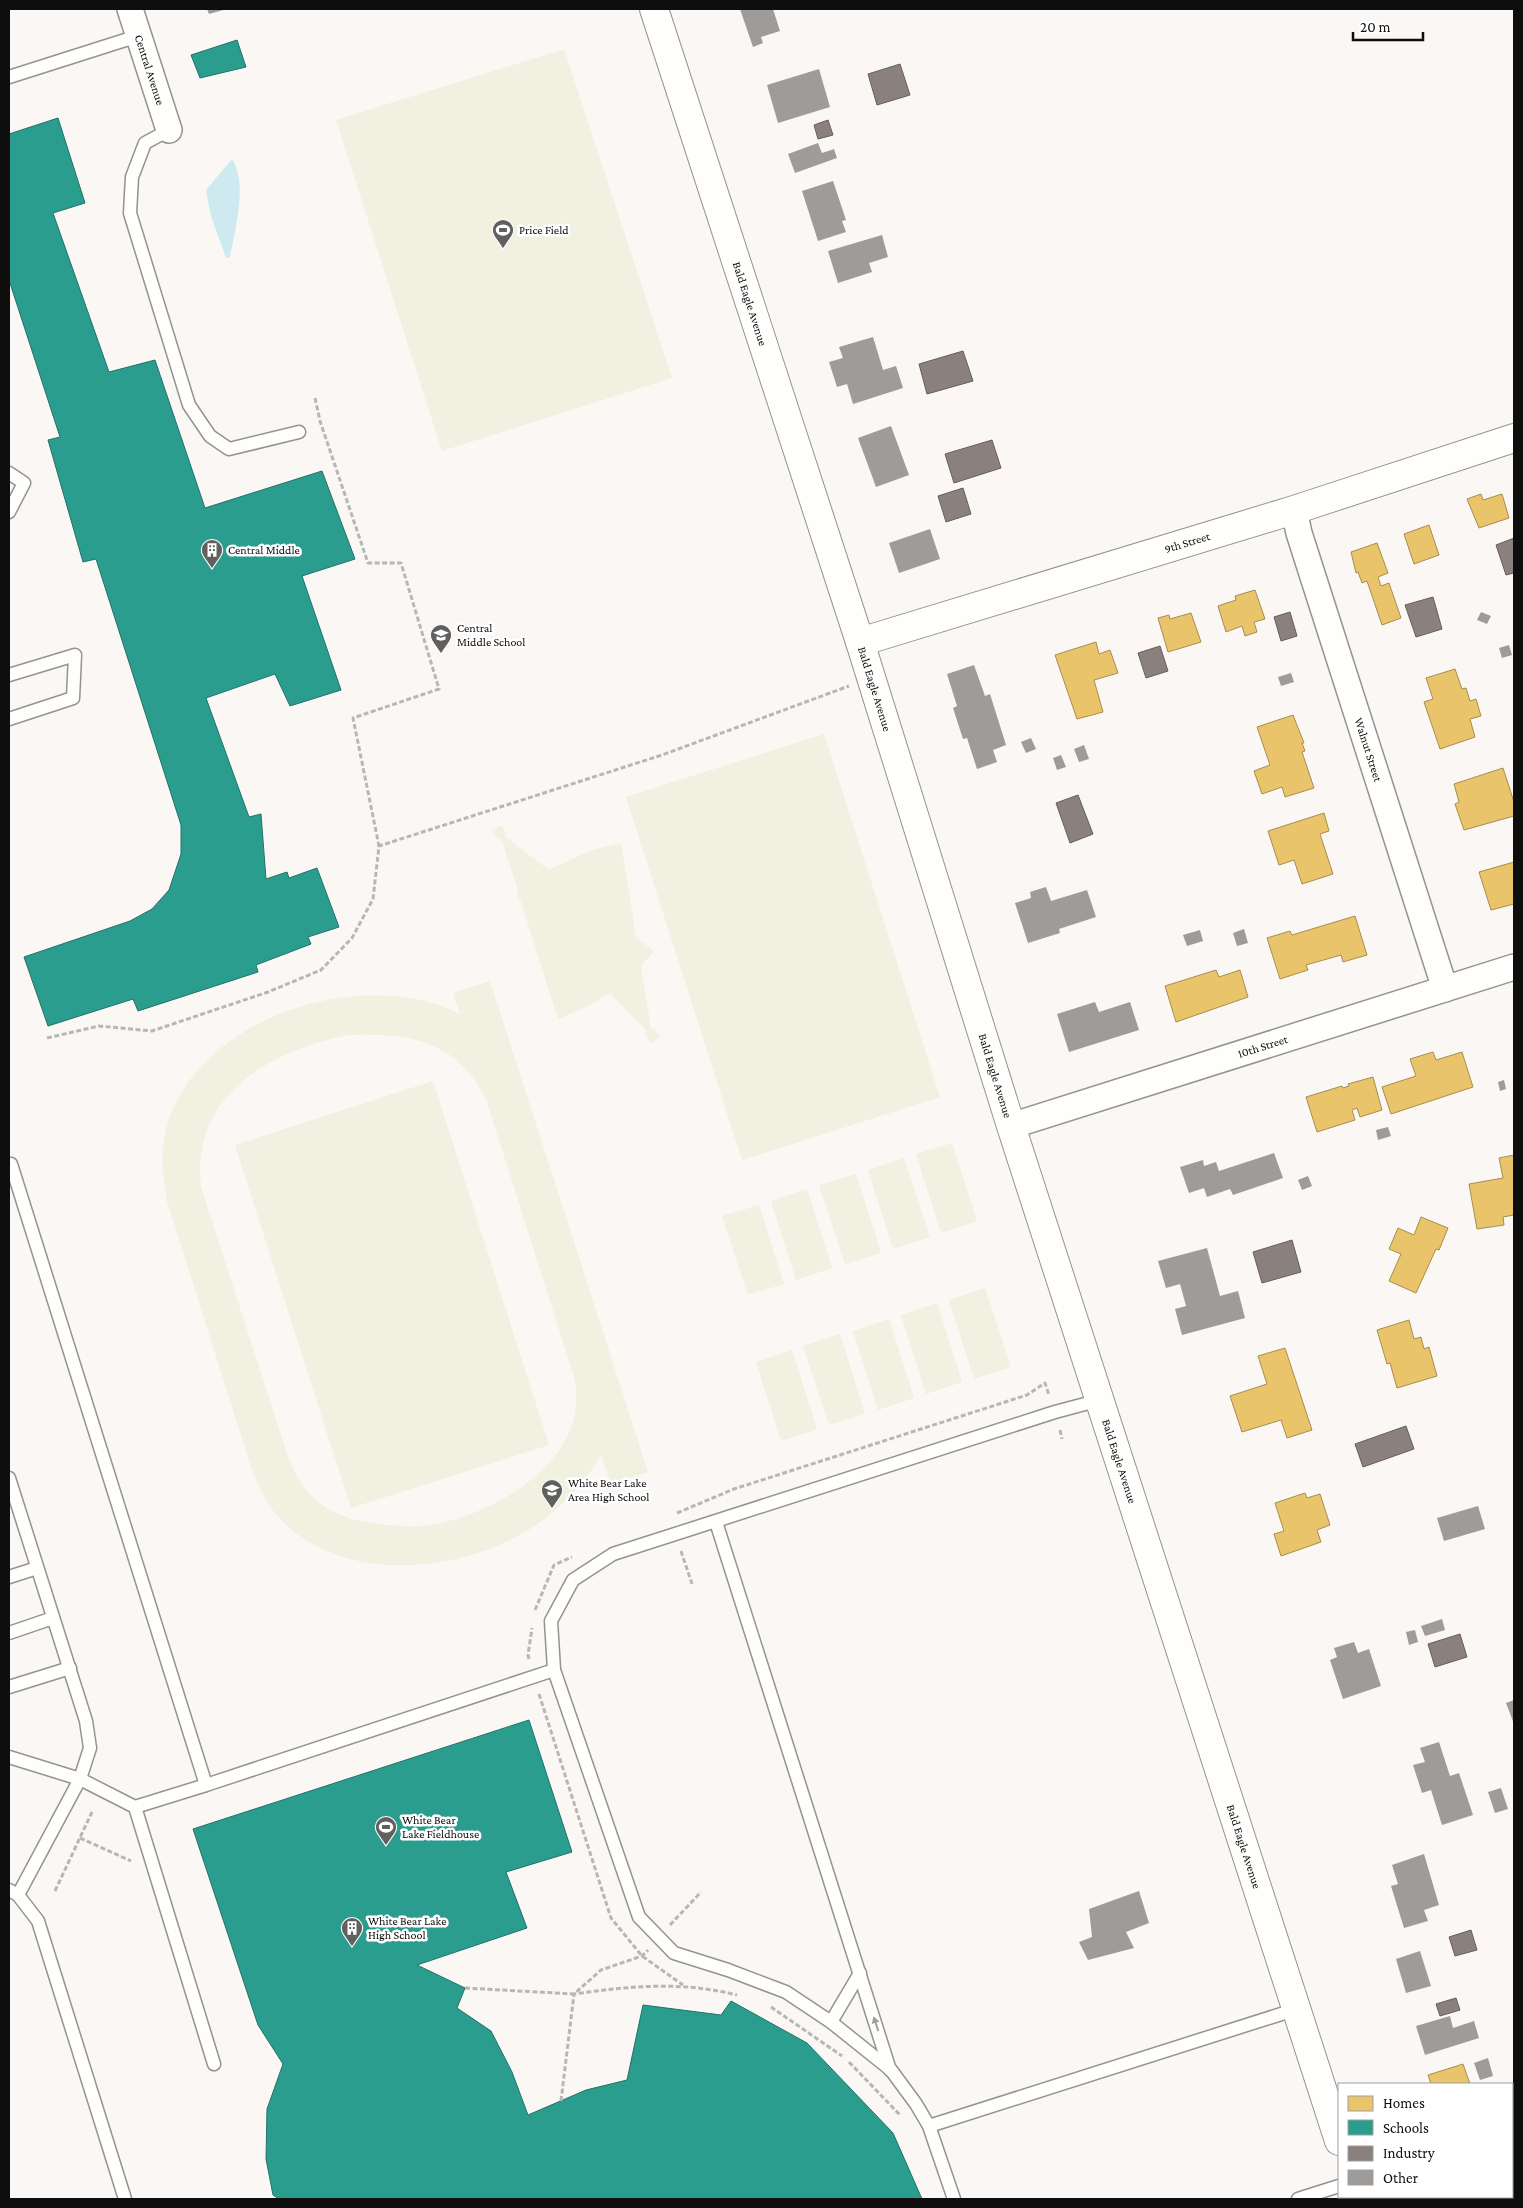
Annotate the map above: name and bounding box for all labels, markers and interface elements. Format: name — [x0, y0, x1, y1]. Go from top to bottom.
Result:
scale bar — [1353, 10, 1423, 42]
text: 20 m — [1360, 19, 1391, 35]
street label: Central Avenue — [132, 33, 168, 107]
sports icon: Price Field — [491, 218, 515, 249]
place label: Price Field — [519, 223, 569, 237]
street label: Bald Eagle Avenue — [730, 260, 770, 348]
street label: 9th Street — [1163, 529, 1213, 556]
building icon: Central Middle — [200, 538, 224, 569]
place label: Central Middle — [228, 543, 300, 557]
place label: Central Middle School — [457, 621, 525, 649]
school or university icon: Central Middle School — [429, 623, 453, 654]
street label: Bald Eagle Avenue — [855, 645, 894, 733]
street label: Walnut Street — [1352, 716, 1385, 784]
street label: Bald Eagle Avenue — [976, 1032, 1015, 1120]
street label: 10th Street — [1236, 1032, 1290, 1061]
street label: Bald Eagle Avenue — [1099, 1417, 1139, 1505]
place label: White Bear Lake Area High School — [568, 1476, 649, 1504]
school or university icon: White Bear Lake Area High School — [540, 1478, 564, 1509]
street label: Bald Eagle Avenue — [1224, 1803, 1264, 1891]
place label: White Bear Lake Fieldhouse — [402, 1813, 479, 1841]
sports icon: White Bear Lake Fieldhouse — [374, 1815, 398, 1846]
place label: White Bear Lake High School — [368, 1914, 446, 1942]
building icon: White Bear Lake High School — [340, 1916, 364, 1947]
one-way arrow — [872, 2016, 880, 2031]
legend — [1338, 2083, 1513, 2198]
text: Homes — [1383, 2095, 1425, 2111]
text: Schools — [1383, 2120, 1429, 2136]
text: Industry — [1383, 2145, 1435, 2162]
text: Other — [1383, 2170, 1419, 2186]

